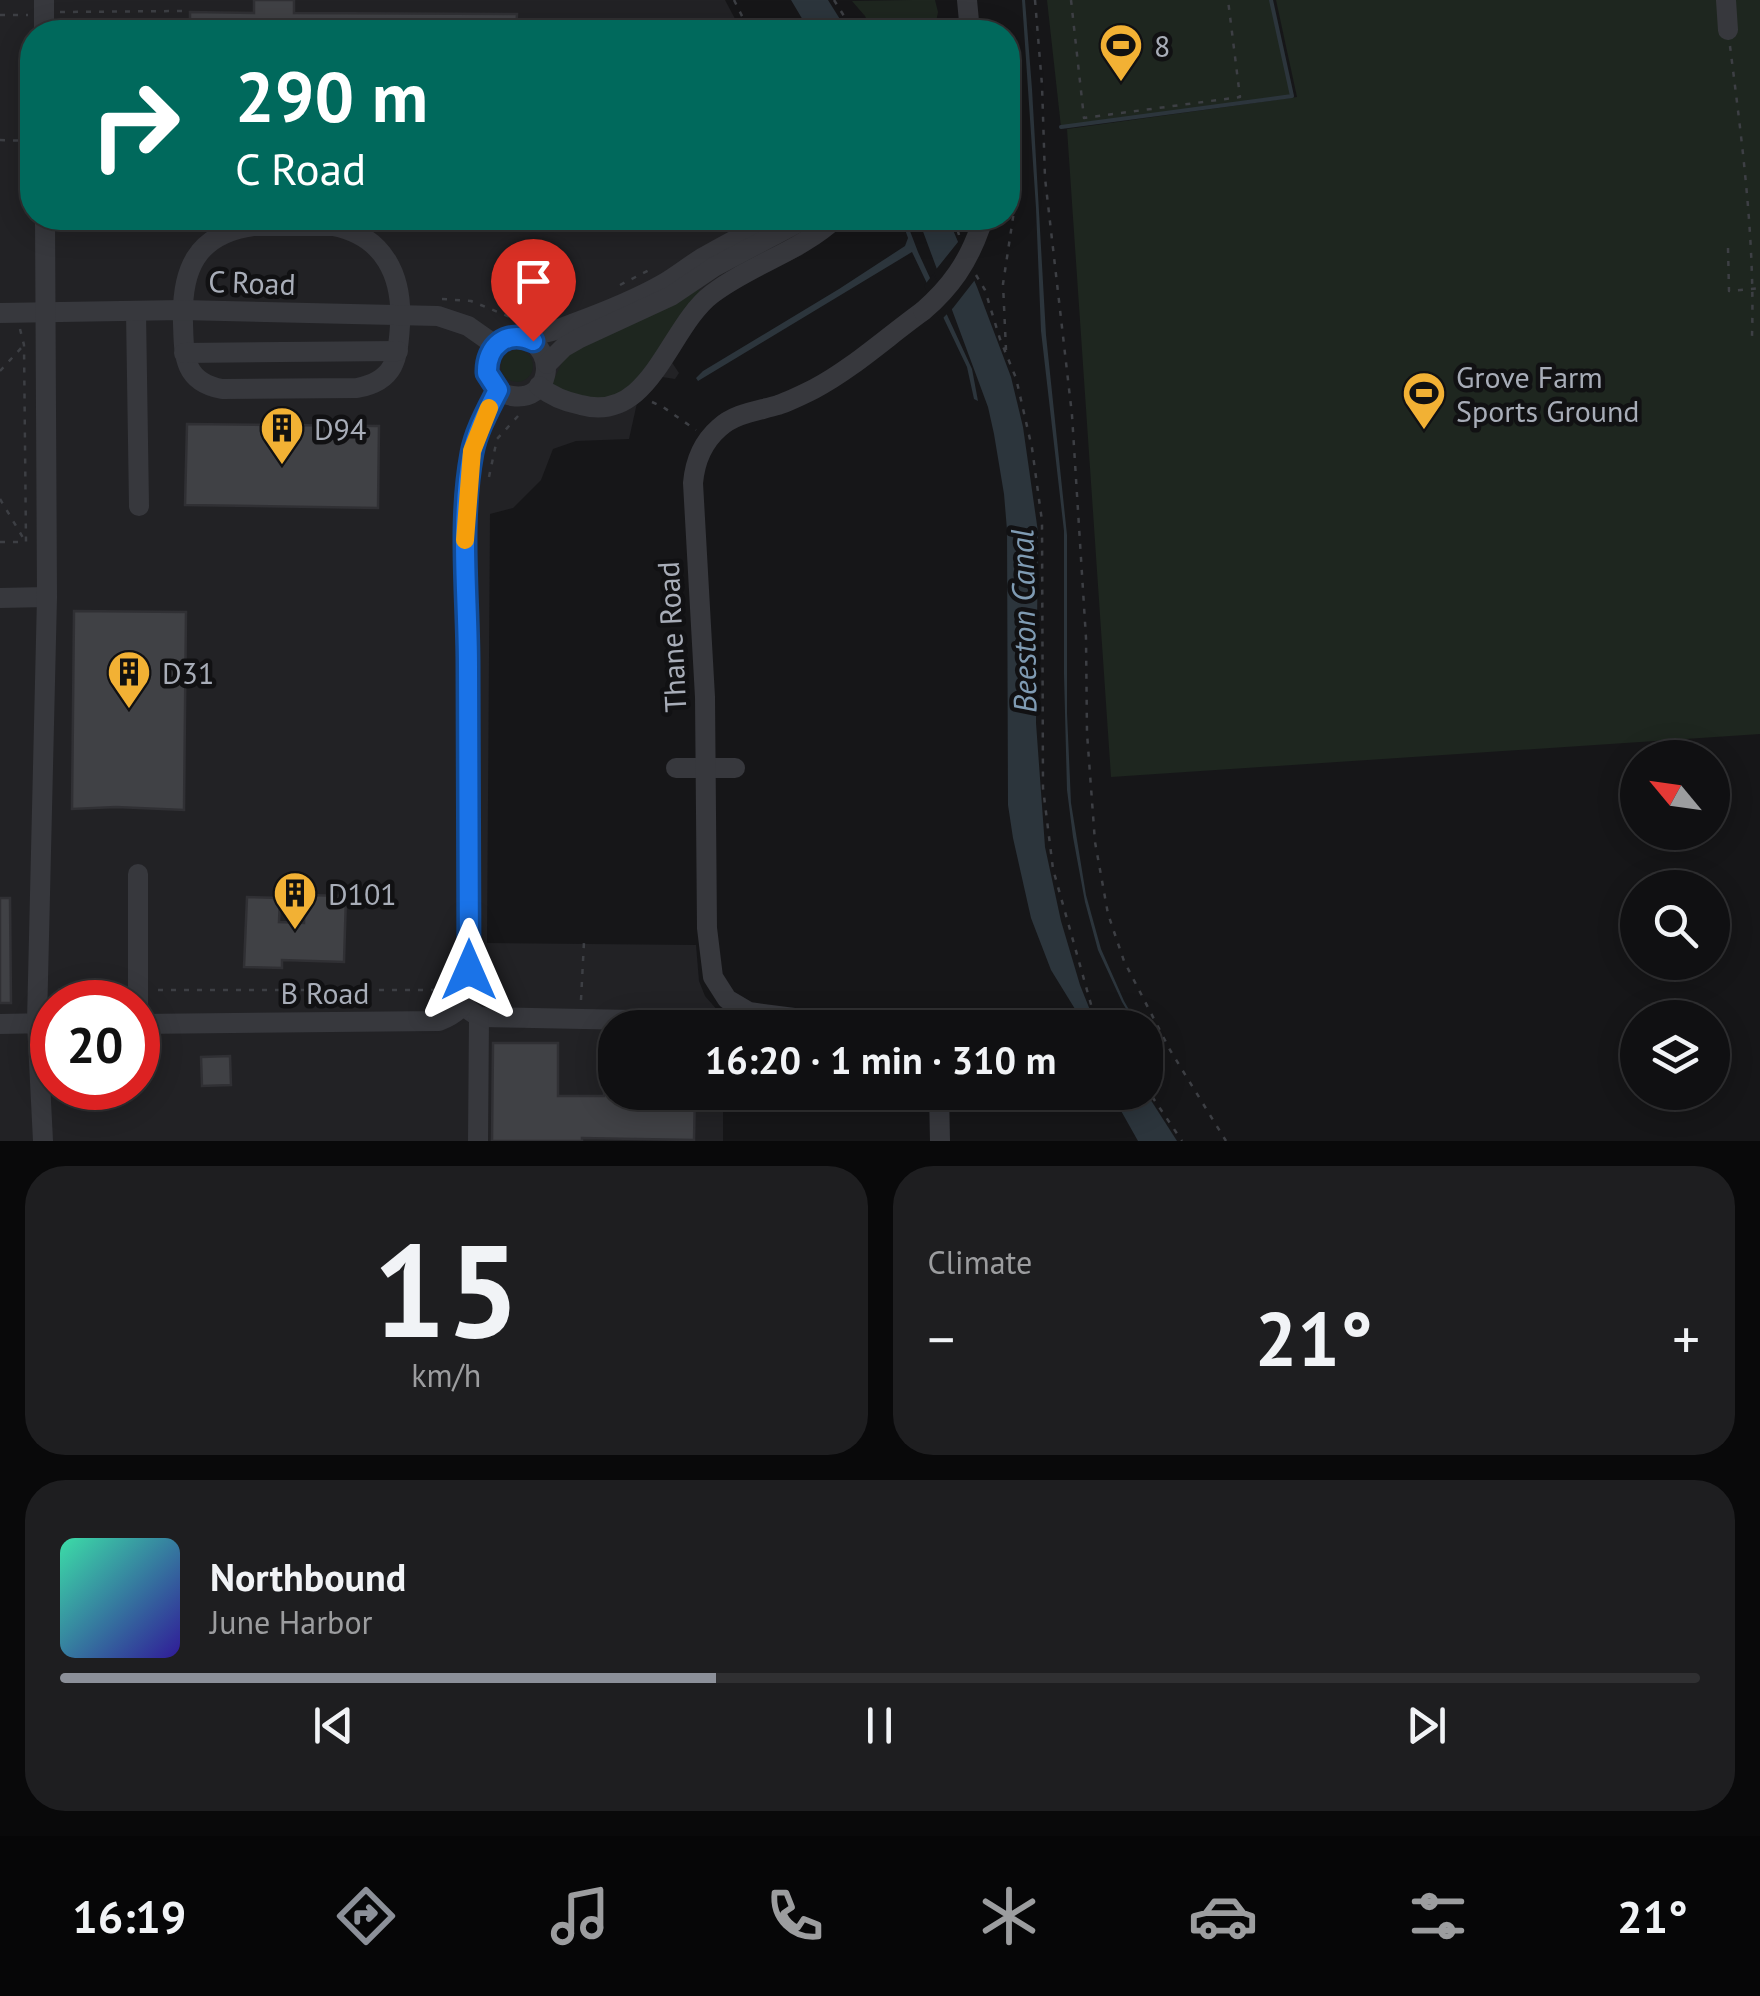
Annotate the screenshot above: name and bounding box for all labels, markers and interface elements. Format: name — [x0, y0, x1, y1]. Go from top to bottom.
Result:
sports icon: 8 — [1098, 22, 1144, 83]
place label: 8 — [1154, 26, 1170, 65]
text: 290 m — [235, 51, 428, 141]
icon: right — [70, 60, 200, 190]
text: C Road — [235, 139, 366, 197]
pin — [491, 239, 576, 342]
icon: arrive — [506, 254, 561, 309]
street label: C Road — [208, 261, 296, 303]
place label: Grove Farm Sports Ground — [1456, 357, 1640, 430]
sports icon: Grove Farm Sports Ground — [1401, 370, 1447, 431]
building icon: D94 — [259, 405, 305, 466]
place label: D94 — [314, 409, 366, 448]
water label: Beeston Canal — [1000, 528, 1046, 713]
street label: Thane Road — [648, 561, 694, 713]
building icon: D31 — [106, 649, 152, 710]
place label: D31 — [162, 653, 214, 692]
north arrow — [1620, 740, 1730, 850]
map controls — [1620, 740, 1730, 1110]
building icon: D101 — [272, 870, 318, 931]
button: search — [1620, 870, 1730, 980]
place label: D101 — [328, 874, 397, 913]
position arrow — [417, 918, 521, 1022]
street label: B Road — [280, 973, 370, 1012]
speed limit sign: 20 — [30, 980, 160, 1110]
button: layers — [1620, 1000, 1730, 1110]
text: 16:20 · 1 min · 310 m — [705, 1035, 1056, 1084]
text: 15 — [373, 1205, 520, 1373]
text: Climate — [928, 1241, 1032, 1283]
text: 21° — [1255, 1290, 1373, 1387]
text: − — [928, 1303, 955, 1374]
text: + — [1672, 1303, 1700, 1374]
text: km/h — [411, 1354, 481, 1396]
text: Northbound — [210, 1552, 406, 1601]
text: June Harbor — [210, 1601, 372, 1643]
icon: previous — [306, 1698, 361, 1753]
icon: pause — [852, 1698, 907, 1753]
icon: next — [1399, 1698, 1454, 1753]
icon: directions — [331, 1881, 401, 1951]
icon: music — [545, 1881, 615, 1951]
icon: phone — [760, 1881, 830, 1951]
icon: climate — [974, 1881, 1044, 1951]
icon: car — [1188, 1881, 1258, 1951]
icon: filters — [1403, 1881, 1473, 1951]
text: 16:19 — [72, 1887, 186, 1945]
text: 21° — [1617, 1887, 1688, 1945]

